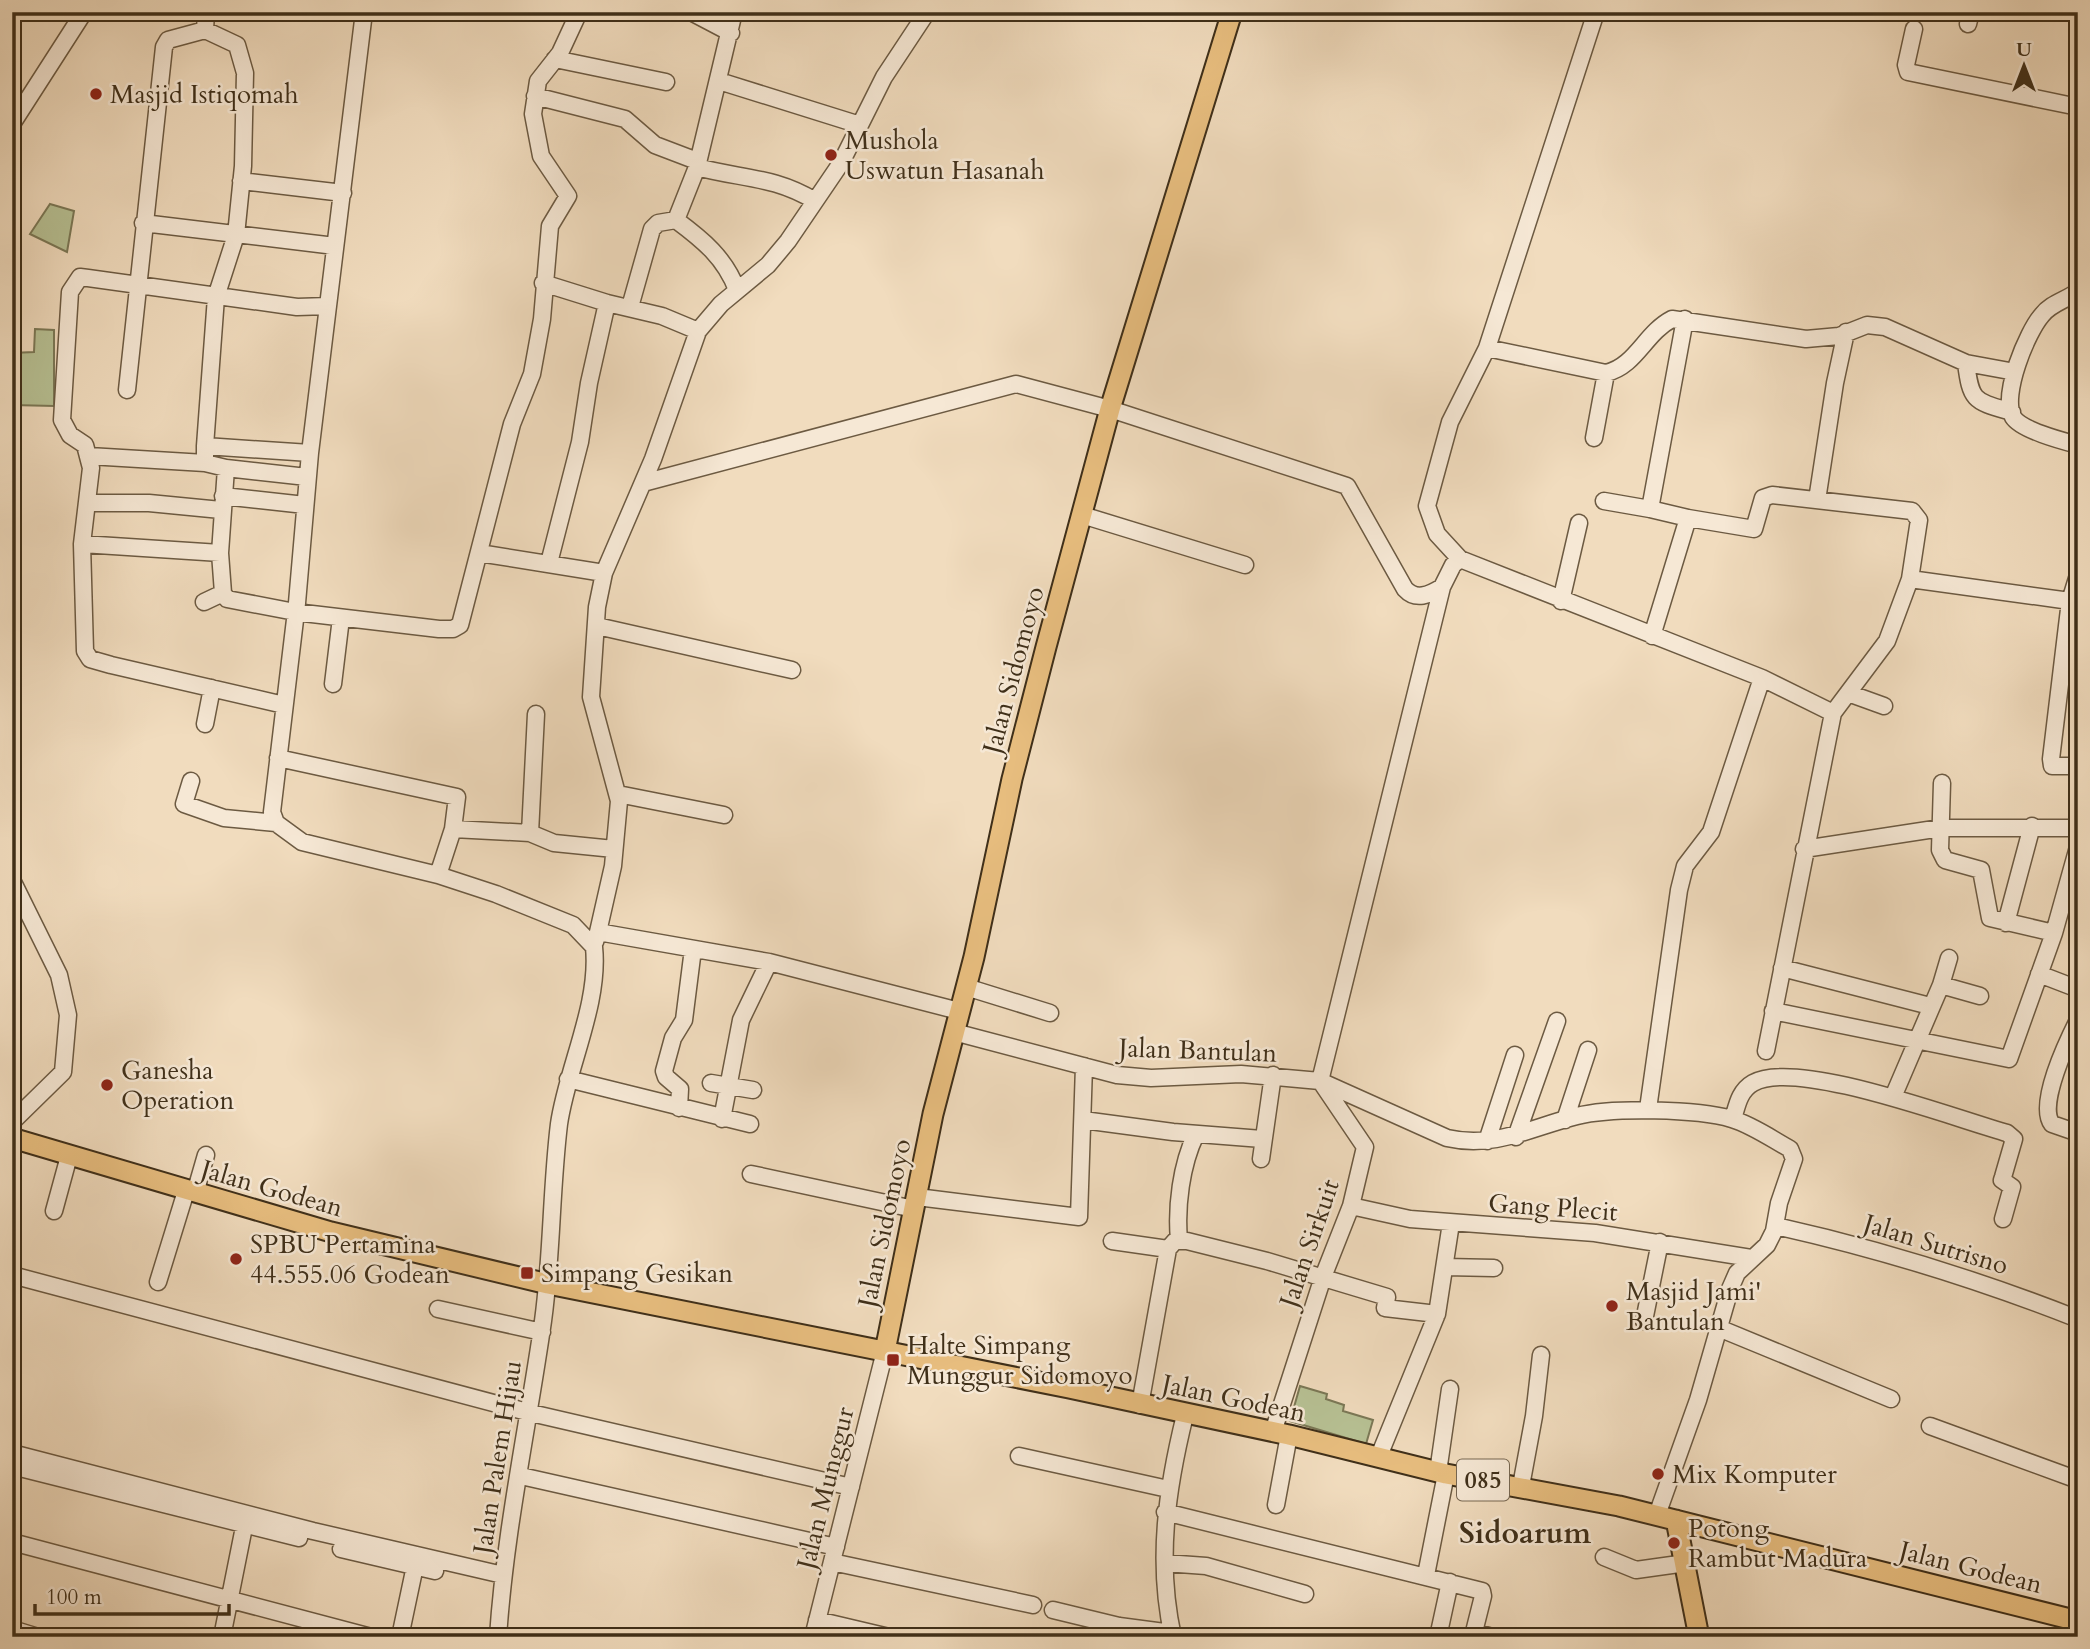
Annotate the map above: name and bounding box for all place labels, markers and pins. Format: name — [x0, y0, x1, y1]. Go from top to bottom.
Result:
place label: Masjid Istiqomah — [110, 77, 298, 112]
marker: Masjid Istiqomah — [88, 86, 104, 102]
place label: Mushola Uswatun Hasanah — [845, 123, 1044, 188]
marker: Mushola Uswatun Hasanah — [823, 147, 839, 163]
place label: Ganesha Operation — [121, 1053, 234, 1118]
marker: Ganesha Operation — [99, 1077, 115, 1093]
place label: SPBU Pertamina 44.555.06 Godean — [250, 1227, 450, 1292]
marker: SPBU Pertamina 44.555.06 Godean — [228, 1251, 244, 1267]
place label: Simpang Gesikan — [541, 1256, 733, 1291]
marker: Simpang Gesikan — [519, 1265, 535, 1281]
place label: Masjid Jami' Bantulan — [1626, 1274, 1761, 1339]
marker: Masjid Jami' Bantulan — [1604, 1298, 1620, 1314]
place label: Halte Simpang Munggur Sidomoyo — [907, 1328, 1132, 1393]
marker: Halte Simpang Munggur Sidomoyo — [885, 1352, 901, 1368]
place label: Mix Komputer — [1672, 1457, 1837, 1492]
marker: Mix Komputer — [1650, 1466, 1666, 1482]
place label: Potong Rambut Madura — [1688, 1511, 1867, 1576]
marker: Potong Rambut Madura — [1666, 1535, 1682, 1551]

